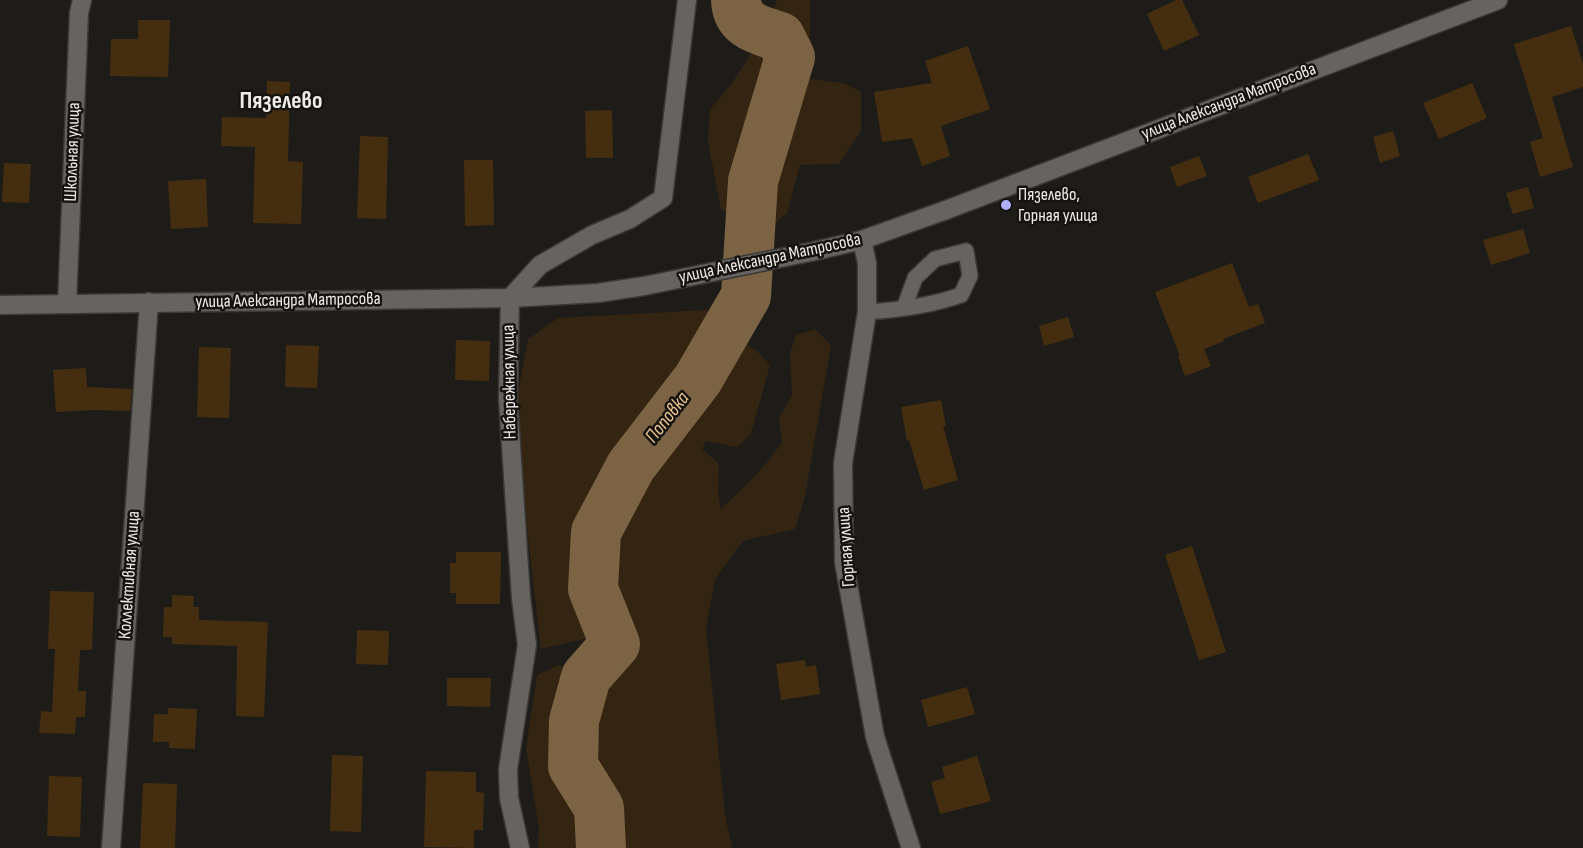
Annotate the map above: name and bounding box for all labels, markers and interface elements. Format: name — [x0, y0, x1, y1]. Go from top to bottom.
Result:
street label: улица Александра Матросова — [1139, 59, 1319, 145]
district label: Пязелево — [240, 88, 322, 116]
street label: Школьная улица — [60, 102, 86, 202]
place label: Пязелево, Горная улица — [1018, 184, 1098, 226]
marker: Пязелево, Горная улица — [999, 198, 1013, 212]
street label: улица Александра Матросова — [677, 229, 863, 289]
street label: улица Александра Матросова — [195, 289, 381, 313]
street label: Набережная улица — [498, 324, 522, 440]
water label: Поповка — [641, 388, 695, 448]
street label: Горная улица — [833, 506, 861, 588]
street label: Коллективная улица — [115, 510, 145, 640]

